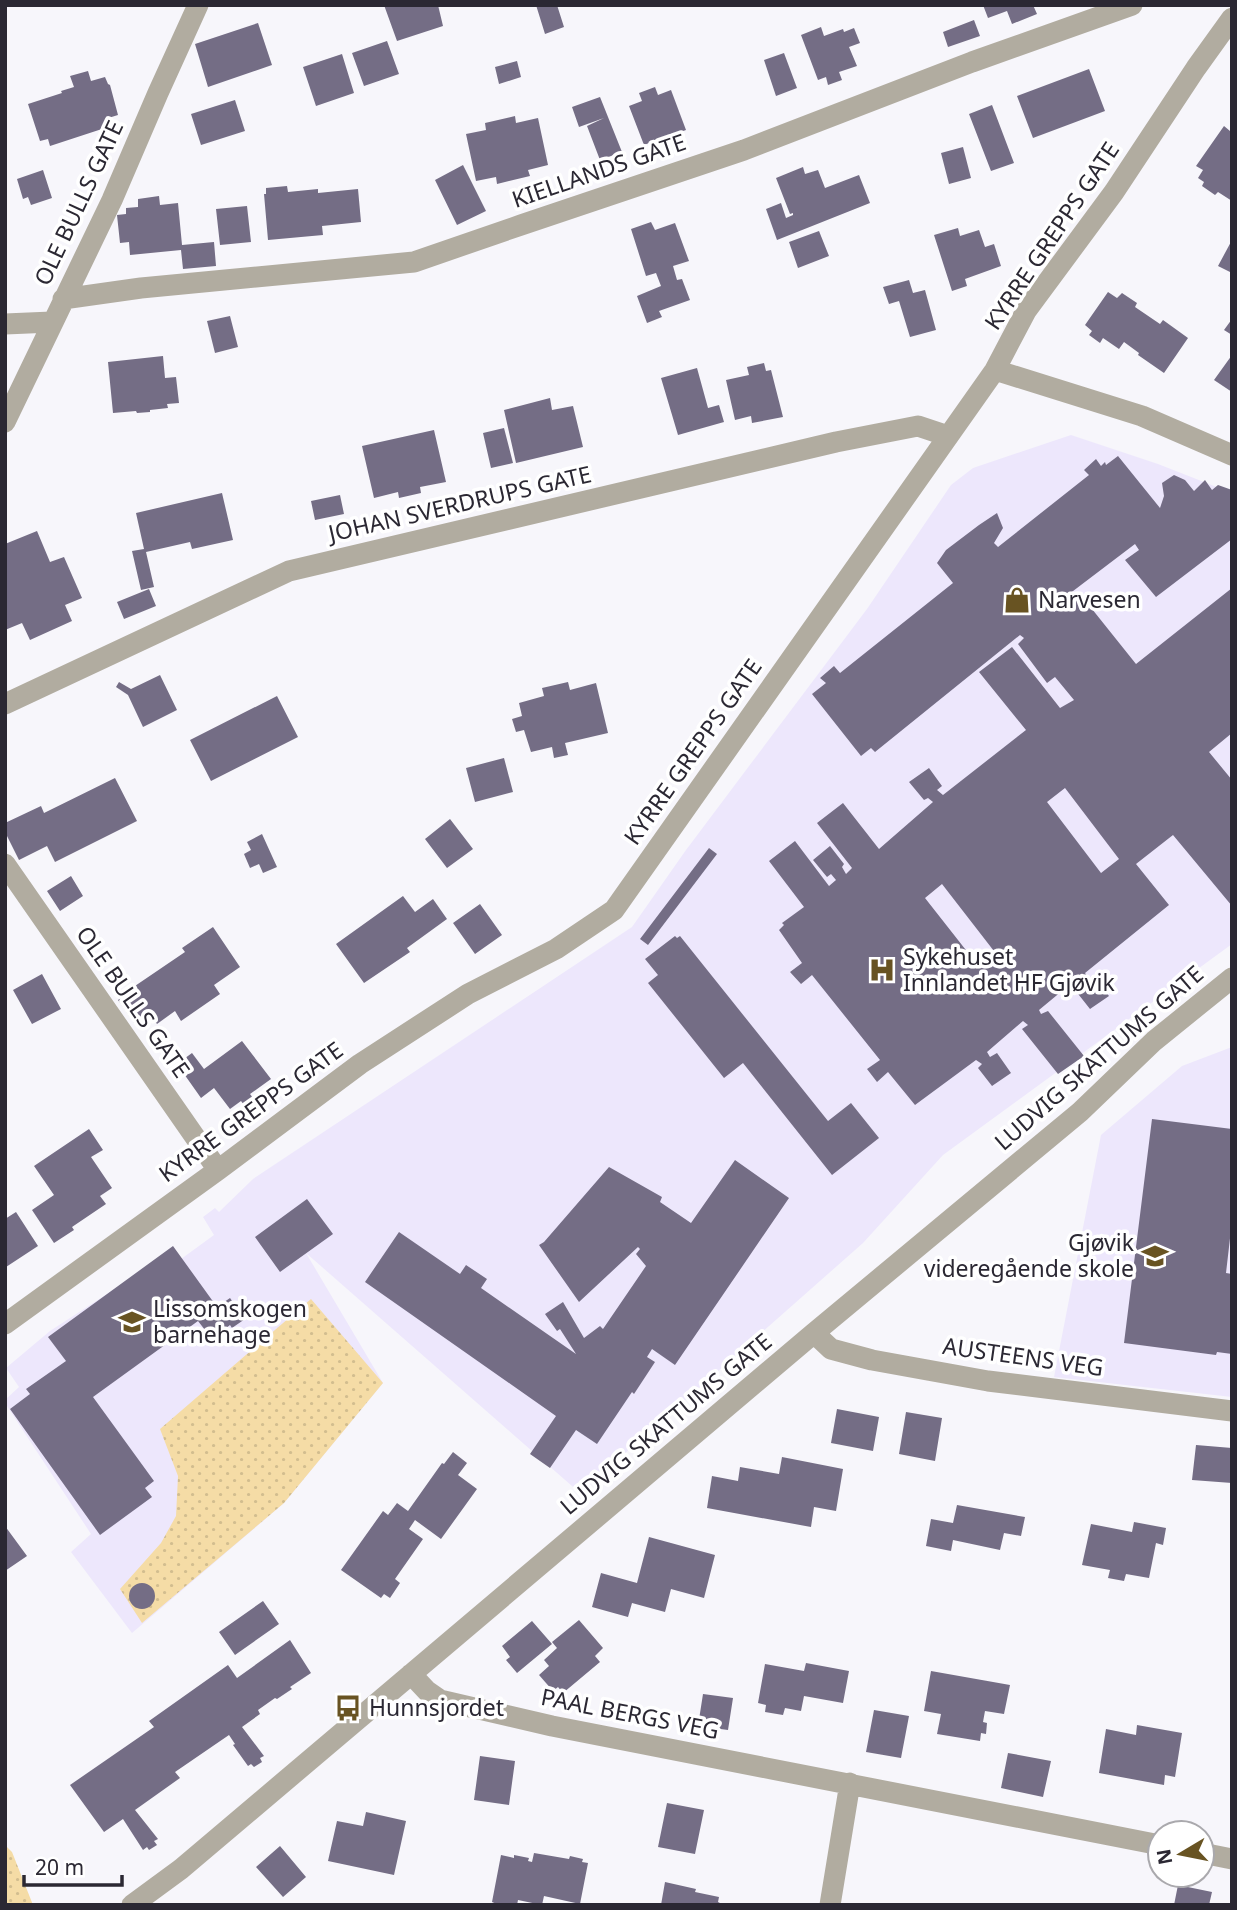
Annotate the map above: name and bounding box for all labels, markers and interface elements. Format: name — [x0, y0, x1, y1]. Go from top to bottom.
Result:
street label: OLE BULLS GATE — [26, 115, 130, 290]
street label: KIELLANDS GATE — [507, 125, 690, 215]
street label: KYRRE GREPPS GATE — [976, 135, 1126, 336]
street label: JOHAN SVERDRUPS GATE — [323, 457, 594, 549]
place label: Narvesen — [1038, 583, 1141, 615]
shop icon: Narvesen — [1002, 585, 1032, 615]
street label: KYRRE GREPPS GATE — [616, 652, 768, 851]
street label: OLE BULLS GATE — [69, 919, 198, 1084]
place label: Sykehuset Innlandet HF Gjøvik — [903, 940, 1115, 998]
hospital icon: Sykehuset Innlandet HF Gjøvik — [867, 955, 897, 985]
street label: LUDVIG SKATTUMS GATE — [987, 958, 1210, 1157]
street label: KYRRE GREPPS GATE — [152, 1033, 349, 1189]
place label: Gjøvik videregående skole — [924, 1226, 1135, 1284]
school or university icon: Gjøvik videregående skole — [1140, 1241, 1170, 1271]
place label: Lissomskogen barnehage — [153, 1292, 307, 1350]
school or university icon: Lissomskogen barnehage — [117, 1307, 147, 1337]
street label: LUDVIG SKATTUMS GATE — [553, 1325, 778, 1521]
street label: AUSTEENS VEG — [941, 1329, 1106, 1383]
street label: PAAL BERGS VEG — [538, 1680, 722, 1746]
place label: Hunnsjordet — [369, 1691, 504, 1723]
bus stop icon: Hunnsjordet — [333, 1693, 363, 1723]
north arrow — [1146, 1819, 1216, 1889]
scale bar — [24, 1843, 122, 1887]
text: N — [1150, 1847, 1178, 1867]
text: 20 m — [35, 1853, 84, 1881]

